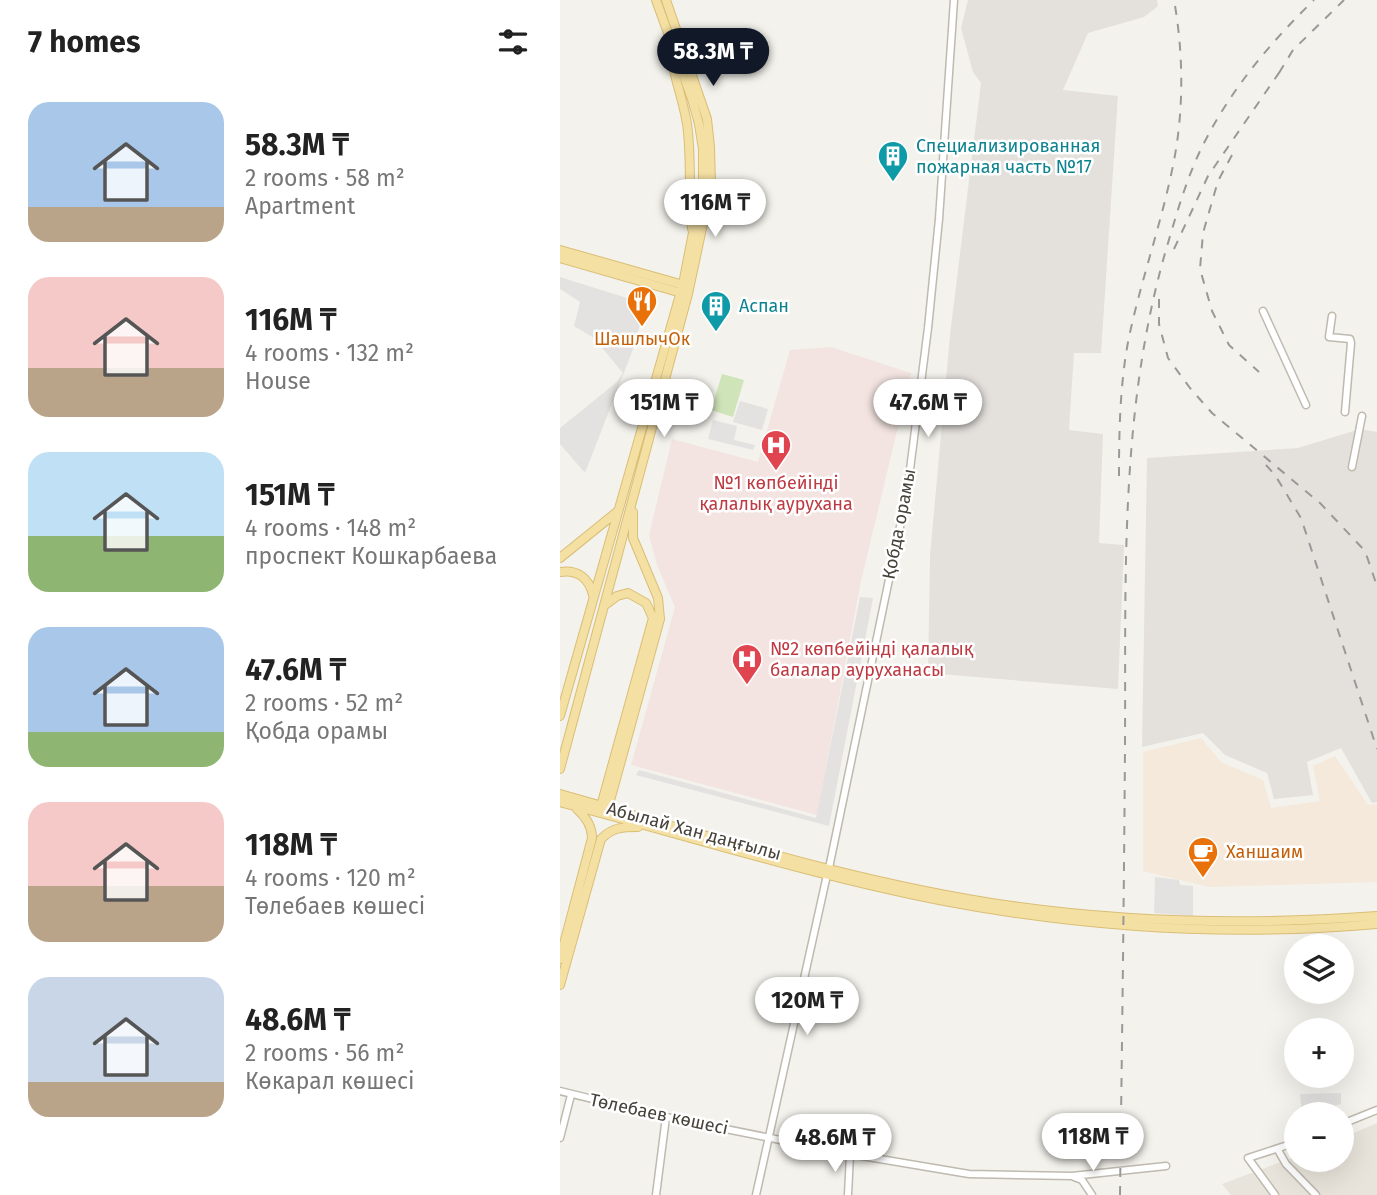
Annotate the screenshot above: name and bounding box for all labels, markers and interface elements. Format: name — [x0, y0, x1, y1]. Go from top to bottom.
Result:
icon: filters — [494, 23, 532, 61]
text: 7 homes — [28, 24, 140, 60]
pin: 58.3M ₸ — [648, 28, 778, 88]
text: 58.3M ₸ — [673, 37, 753, 65]
text: 58.3M ₸ — [245, 127, 349, 163]
icon: home — [84, 130, 168, 214]
place label: Специализированная пожарная часть №17 — [916, 135, 1100, 178]
building icon: Специализированная пожарная часть №17 — [876, 139, 910, 183]
text: 2 rooms · 58 m² — [245, 164, 405, 192]
pin: 116M ₸ — [658, 180, 772, 239]
text: 116M ₸ — [680, 188, 750, 216]
text: Apartment — [245, 192, 355, 220]
restaurant icon: ШашлычОк — [625, 284, 659, 328]
building icon: Аспан — [699, 289, 733, 333]
place label: Аспан — [739, 295, 789, 317]
text: 116M ₸ — [245, 302, 336, 338]
icon: home — [84, 305, 168, 389]
place label: ШашлычОк — [594, 328, 691, 350]
text: 4 rooms · 132 m² — [245, 339, 414, 367]
text: House — [245, 367, 311, 395]
pin: 151M ₸ — [607, 380, 721, 439]
pin: 47.6M ₸ — [863, 380, 993, 439]
text: 151M ₸ — [630, 388, 698, 416]
text: 47.6M ₸ — [889, 388, 967, 416]
hospital icon: №1 көпбейінді қалалық аурухана — [759, 428, 793, 472]
street label: Қобда орамы — [878, 467, 920, 581]
place label: №1 көпбейінді қалалық аурухана — [699, 472, 853, 515]
text: 151M ₸ — [245, 477, 334, 513]
icon: home — [84, 480, 168, 564]
text: 4 rooms · 148 m² — [245, 514, 416, 542]
text: проспект Кошкарбаева — [245, 542, 497, 570]
place label: №2 көпбейінді қалалық балалар ауруханасы — [770, 638, 974, 681]
hospital icon: №2 көпбейінді қалалық балалар ауруханасы — [730, 642, 764, 686]
text: 47.6M ₸ — [245, 652, 346, 688]
icon: home — [84, 655, 168, 739]
text: 2 rooms · 52 m² — [245, 689, 403, 717]
text: Қобда орамы — [245, 717, 388, 745]
street label: Абылай Хан даңғылы — [604, 797, 784, 865]
text: 118M ₸ — [245, 827, 337, 863]
icon: home — [84, 830, 168, 914]
cafe icon: Ханшаим — [1186, 835, 1220, 879]
place label: Ханшаим — [1226, 841, 1303, 863]
text: 4 rooms · 120 m² — [245, 864, 416, 892]
text: Төлебаев көшесі — [245, 892, 425, 920]
map controls — [1284, 934, 1354, 1172]
button: layers — [1284, 934, 1354, 1004]
pin: 120M ₸ — [750, 978, 864, 1037]
text: 120M ₸ — [771, 986, 843, 1014]
text: 48.6M ₸ — [245, 1002, 350, 1038]
icon: home — [84, 1005, 168, 1089]
button: + — [1284, 1018, 1354, 1088]
text: 2 rooms · 56 m² — [245, 1039, 404, 1067]
text: Көкарал көшесі — [245, 1067, 415, 1095]
street label: Төлебаев көшесі — [588, 1089, 730, 1139]
button: − — [1284, 1102, 1354, 1172]
pin: 48.6M ₸ — [770, 1114, 900, 1174]
pin: 118M ₸ — [1036, 1114, 1150, 1173]
text: 118M ₸ — [1058, 1122, 1128, 1150]
text: 48.6M ₸ — [795, 1123, 875, 1151]

